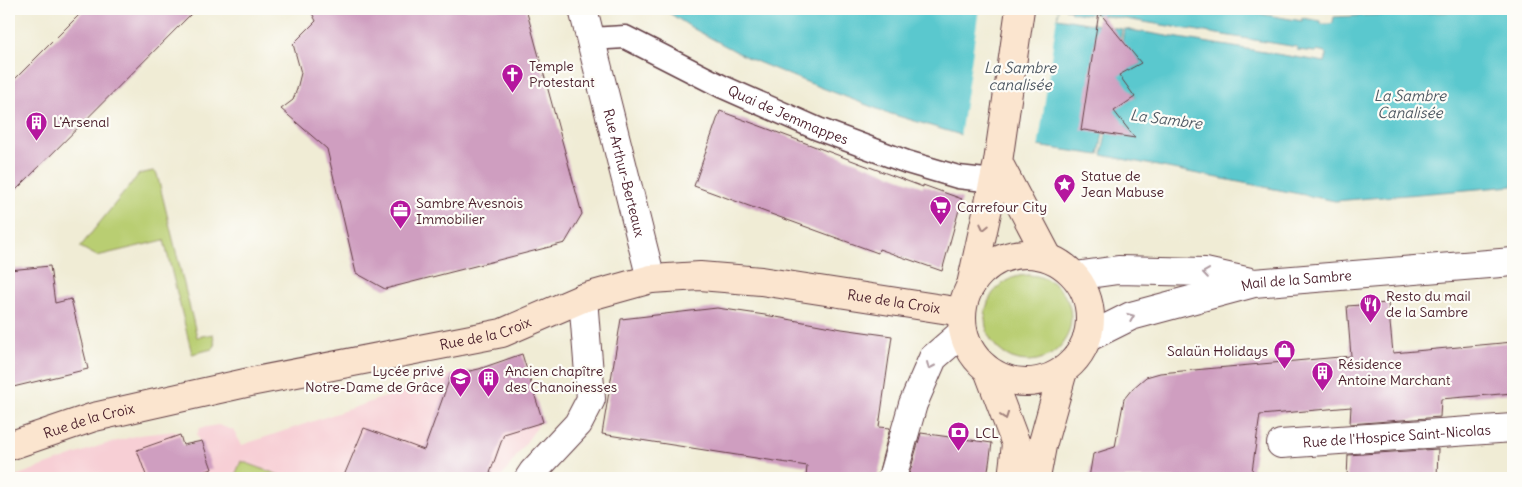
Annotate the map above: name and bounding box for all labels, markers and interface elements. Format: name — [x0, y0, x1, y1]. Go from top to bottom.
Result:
place label: Temple Protestant — [529, 57, 595, 91]
water label: La Sambre canalisée — [984, 58, 1057, 94]
church icon: Temple Protestant — [501, 62, 525, 93]
street label: Quai de Jemmappes — [725, 81, 851, 148]
water label: La Sambre Canalisée — [1374, 86, 1447, 122]
water label: La Sambre — [1129, 105, 1204, 133]
street label: Rue Arthur-Berteaux — [599, 107, 649, 239]
building icon: L'Arsenal — [25, 110, 49, 141]
place label: L'Arsenal — [53, 113, 109, 131]
place label: Statue de Jean Mabuse — [1081, 167, 1164, 201]
place icon: Statue de Jean Mabuse — [1053, 172, 1077, 203]
place label: Sambre Avesnois Immobilier — [416, 194, 523, 228]
supermarket icon: Carrefour City — [929, 195, 953, 226]
place label: Carrefour City — [957, 198, 1047, 216]
office icon: Sambre Avesnois Immobilier — [388, 199, 412, 230]
one-way arrow — [979, 223, 990, 232]
street label: Mail de la Sambre — [1239, 266, 1352, 295]
one-way arrow — [1202, 268, 1210, 279]
street label: Rue de la Croix — [846, 285, 942, 318]
place label: Resto du mail de la Sambre — [1386, 287, 1471, 321]
restaurant icon: Resto du mail de la Sambre — [1358, 292, 1382, 323]
street label: Rue de la Croix — [438, 313, 534, 354]
one-way arrow — [1126, 313, 1135, 323]
shop icon: Salaün Holidays — [1272, 339, 1296, 370]
place label: Salaün Holidays — [1167, 342, 1268, 360]
place label: Résidence Antoine Marchant — [1338, 355, 1451, 389]
building icon: Résidence Antoine Marchant — [1310, 360, 1334, 391]
one-way arrow — [925, 361, 936, 370]
place label: Lycée privé Notre-Dame de Grâce — [305, 362, 444, 396]
place label: Ancien chapître des Chanoinesses — [505, 362, 617, 396]
school or university icon: Lycée privé Notre-Dame de Grâce — [448, 367, 472, 398]
building icon: Ancien chapître des Chanoinesses — [477, 367, 501, 398]
street label: Rue de la Croix — [41, 399, 136, 443]
one-way arrow — [1000, 411, 1010, 419]
bank icon: LCL — [947, 421, 971, 452]
street label: Rue de l'Hospice Saint-Nicolas — [1302, 421, 1491, 451]
place label: LCL — [975, 424, 999, 442]

